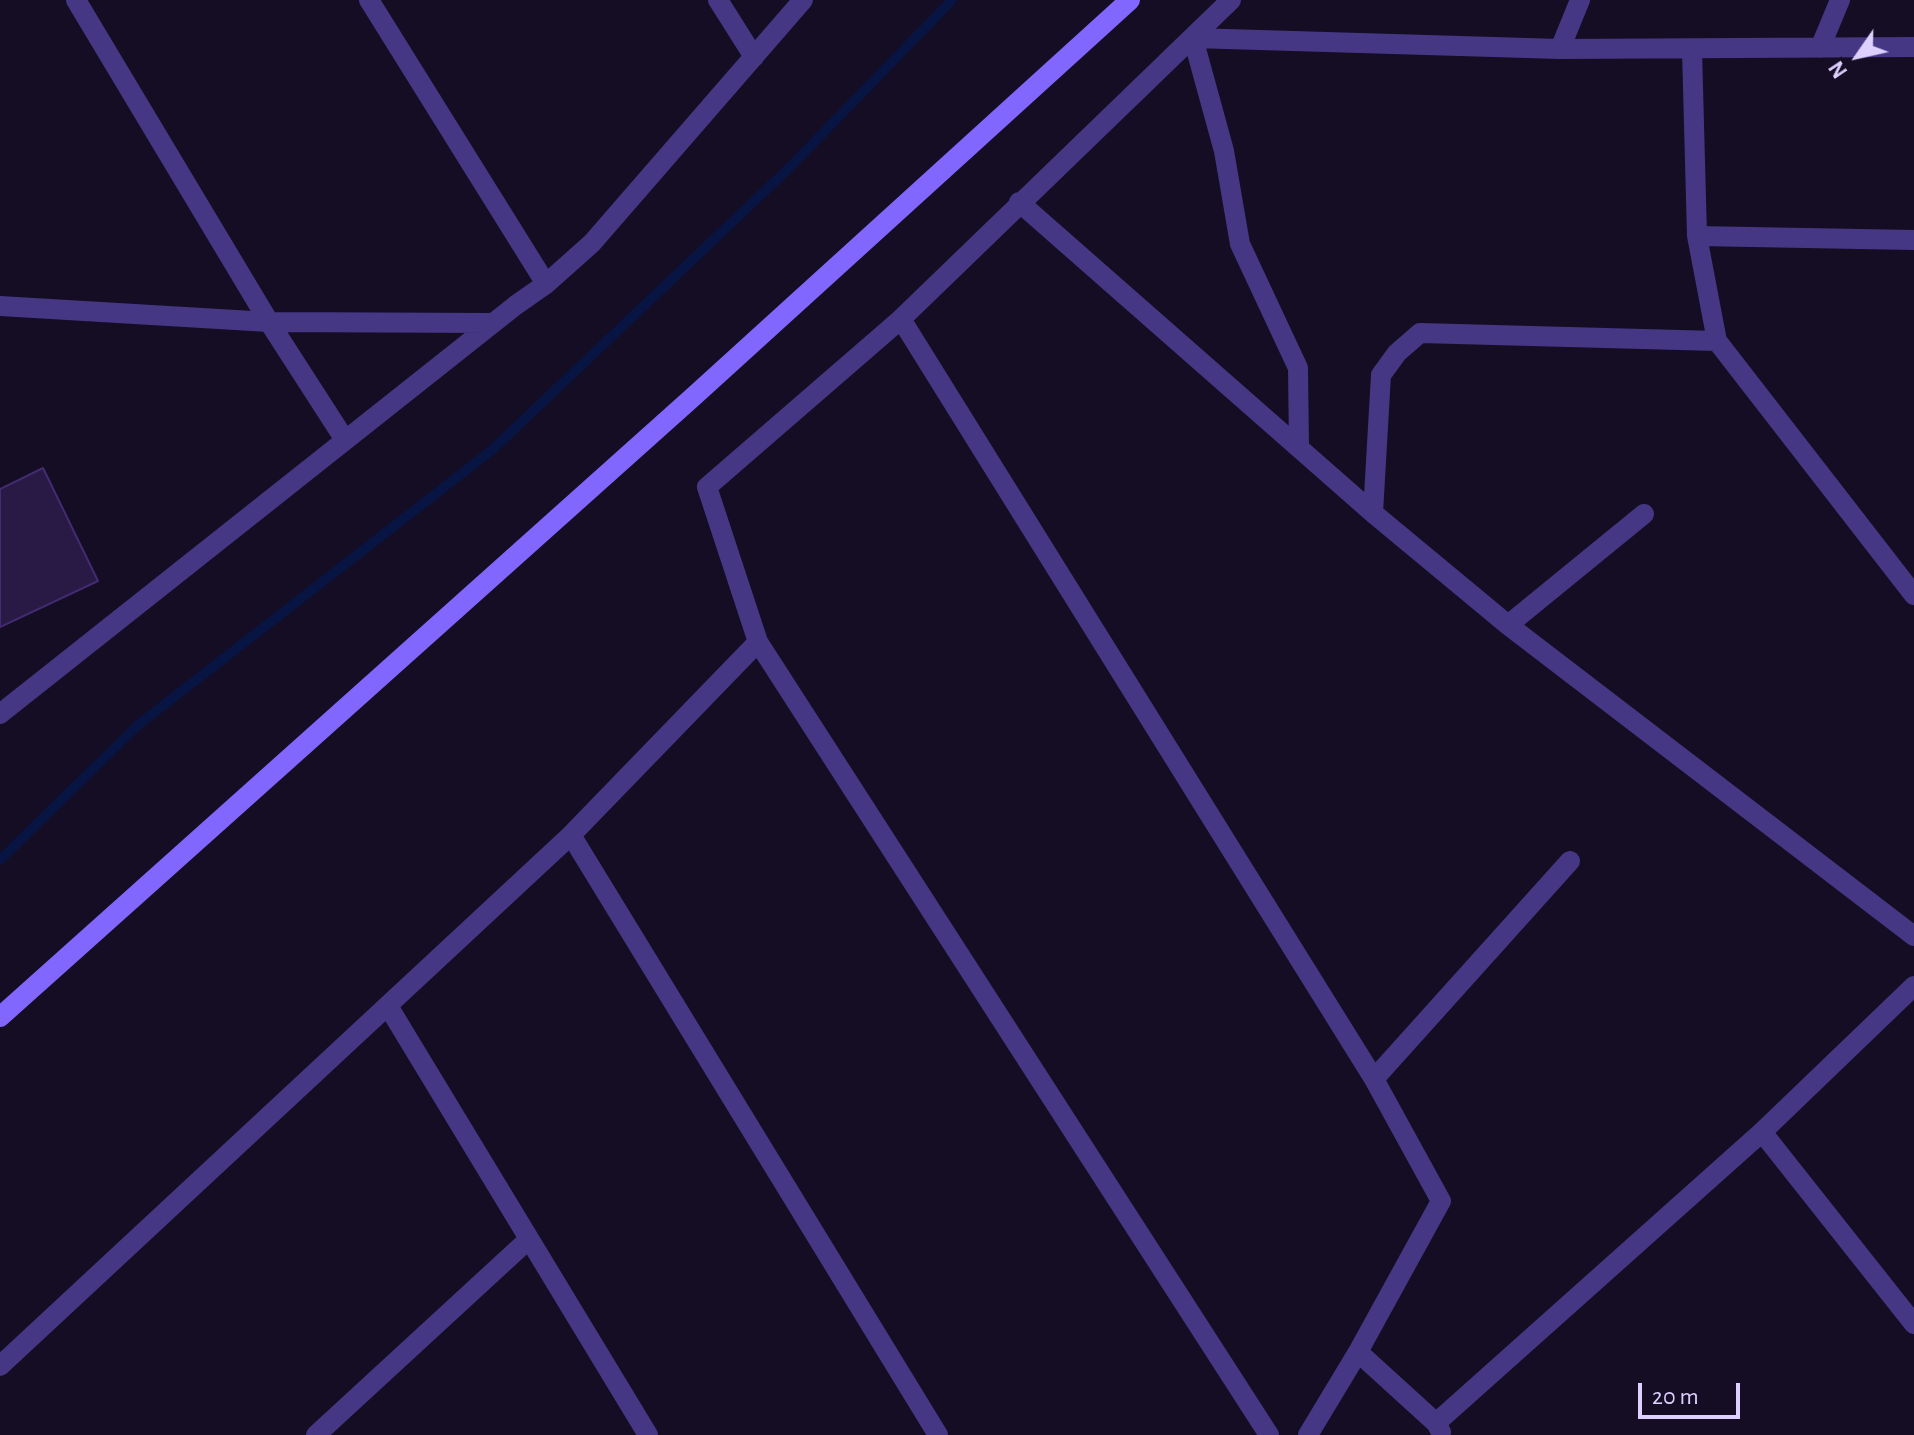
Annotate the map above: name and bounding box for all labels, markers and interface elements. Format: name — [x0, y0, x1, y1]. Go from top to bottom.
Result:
north arrow — [1818, 16, 1898, 96]
text: N — [1825, 57, 1852, 82]
scale bar — [1642, 1367, 1744, 1417]
text: 20 m — [1652, 1385, 1699, 1409]

